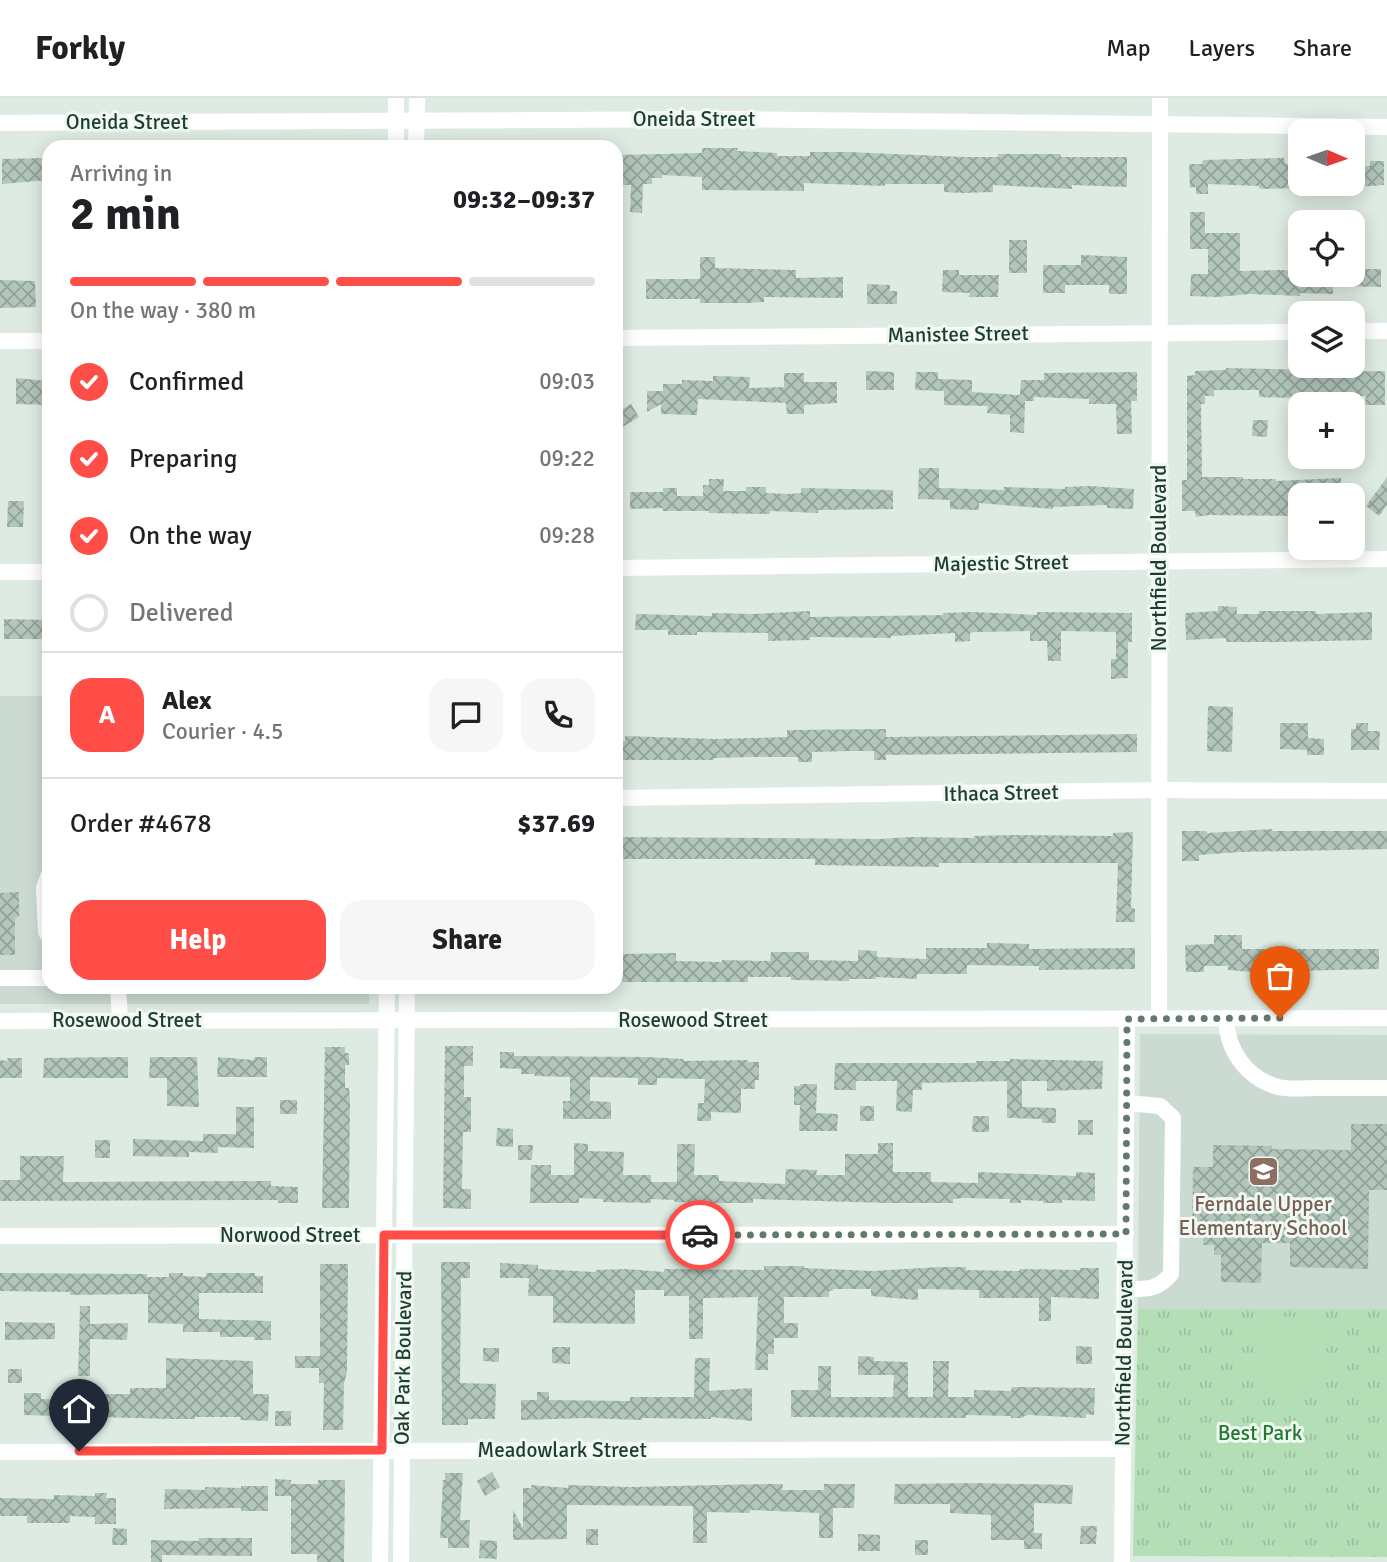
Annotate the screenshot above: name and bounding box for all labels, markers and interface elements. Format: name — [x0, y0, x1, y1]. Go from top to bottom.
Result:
text: Forkly — [35, 28, 125, 69]
text: Map — [1106, 33, 1151, 63]
text: Layers — [1189, 33, 1255, 63]
text: Share — [1293, 33, 1352, 63]
street label: Oneida Street — [633, 106, 755, 132]
street label: Oneida Street — [66, 109, 188, 135]
north arrow — [1288, 119, 1365, 196]
map controls — [1288, 119, 1365, 560]
text: Arriving in — [70, 159, 172, 188]
text: 09:32–09:37 — [453, 184, 595, 216]
text: 2 min — [70, 186, 181, 242]
button: locate — [1288, 210, 1365, 287]
text: On the way · 380 m — [70, 296, 256, 325]
button: layers — [1288, 301, 1365, 378]
street label: Manistee Street — [887, 320, 1029, 348]
icon: check — [70, 363, 108, 401]
text: Confirmed — [129, 366, 244, 398]
text: 09:03 — [539, 367, 595, 396]
button: + — [1288, 392, 1365, 469]
icon: check — [70, 440, 108, 478]
text: Preparing — [129, 443, 237, 475]
text: 09:22 — [539, 444, 595, 473]
street label: Northfield Boulevard — [1146, 465, 1172, 651]
button: − — [1288, 483, 1365, 560]
icon: check — [70, 517, 108, 555]
text: On the way — [129, 520, 252, 552]
text: 09:28 — [539, 521, 595, 550]
street label: Majestic Street — [933, 549, 1069, 577]
text: Delivered — [129, 597, 234, 629]
button: chat — [429, 678, 503, 752]
button: phone — [521, 678, 595, 752]
text: Alex — [162, 685, 212, 717]
text: A — [99, 699, 115, 731]
text: Courier · 4.5 — [162, 717, 283, 746]
street label: Ithaca Street — [943, 779, 1059, 807]
text: Order #4678 — [70, 808, 211, 840]
text: $37.69 — [517, 808, 595, 840]
button: Help — [70, 900, 326, 980]
button: Share — [340, 900, 595, 980]
pin — [1250, 946, 1310, 1018]
icon: bag — [1261, 957, 1299, 995]
street label: Rosewood Street — [52, 1007, 202, 1033]
street label: Rosewood Street — [618, 1007, 768, 1033]
school or university icon: Ferndale Upper Elementary School — [1246, 1155, 1280, 1189]
place label: Ferndale Upper Elementary School — [1179, 1191, 1347, 1241]
courier — [665, 1200, 735, 1270]
icon: car — [681, 1216, 719, 1254]
street label: Norwood Street — [220, 1222, 360, 1248]
street label: Northfield Boulevard — [1109, 1259, 1139, 1447]
street label: Oak Park Boulevard — [388, 1271, 418, 1445]
pin — [49, 1379, 109, 1451]
icon: home — [60, 1390, 98, 1428]
park label: Best Park — [1218, 1420, 1303, 1446]
street label: Meadowlark Street — [477, 1437, 647, 1463]

